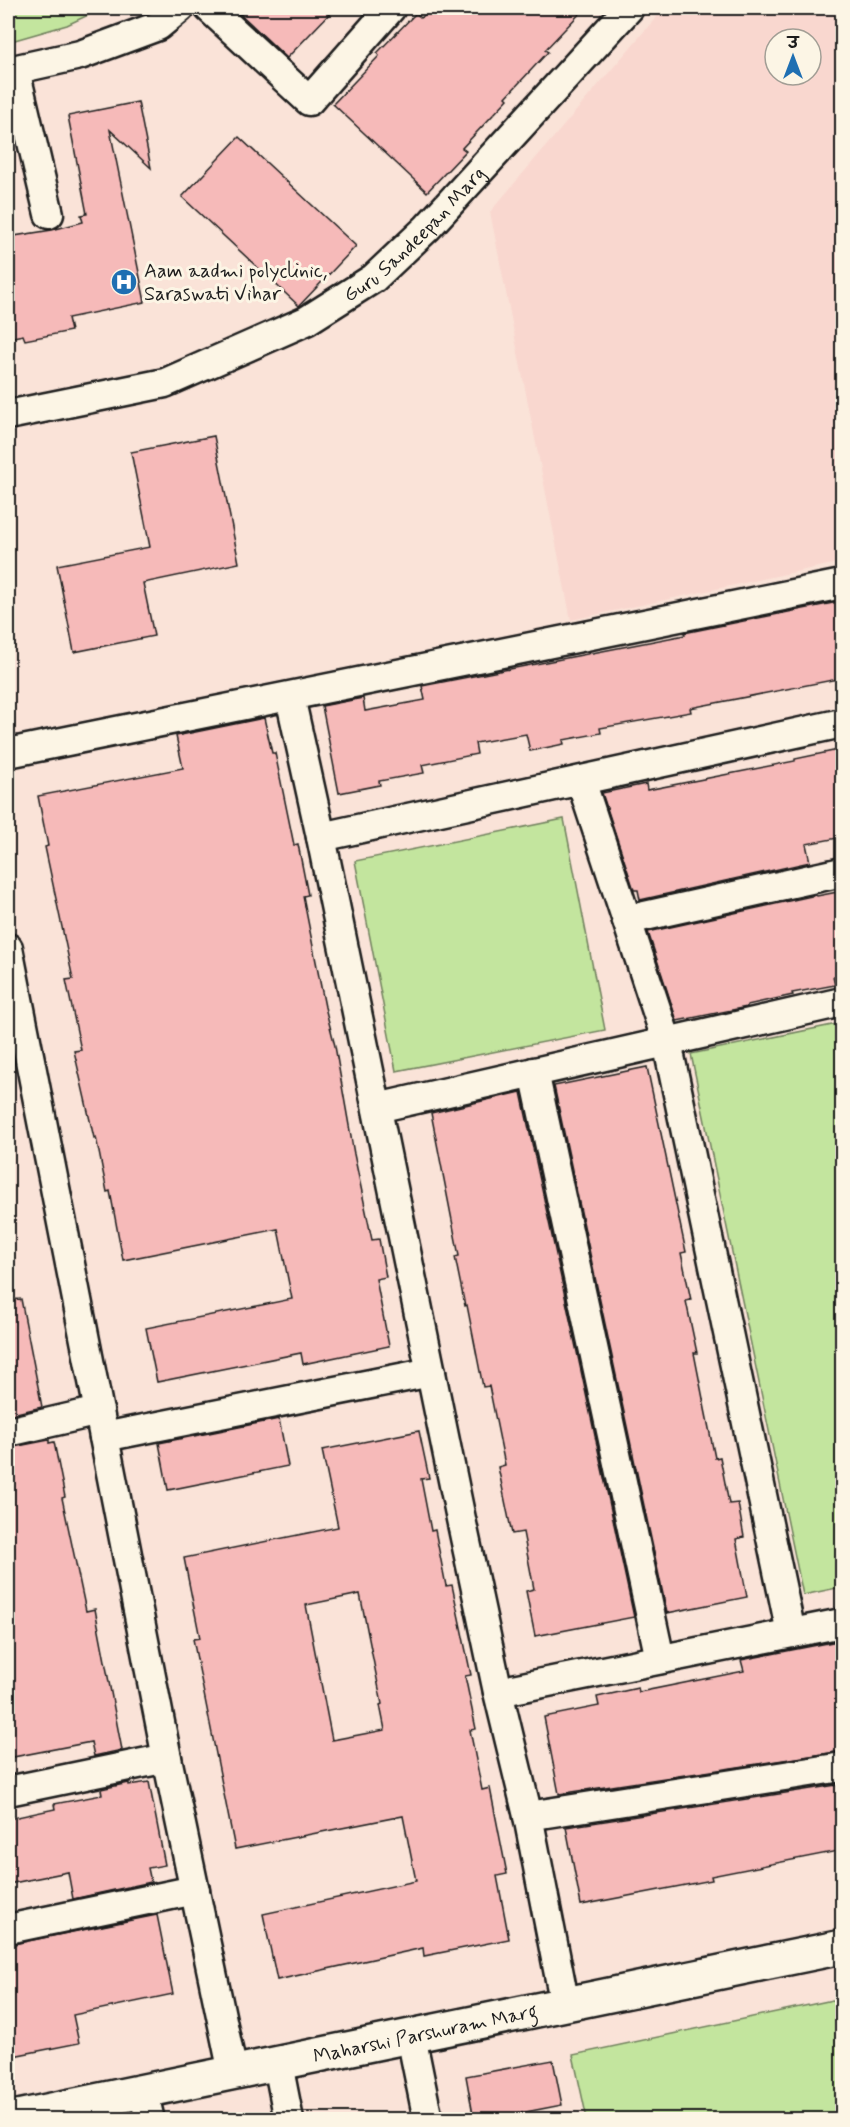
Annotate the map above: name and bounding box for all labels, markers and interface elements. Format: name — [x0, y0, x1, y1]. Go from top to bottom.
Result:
north arrow — [763, 27, 823, 87]
text: उ — [786, 33, 800, 54]
street label: Guru Sandeepan Marg — [339, 161, 492, 309]
place label: Aam aadmi polyclinic, Saraswati Vihar — [144, 258, 327, 308]
hospital icon: Aam aadmi polyclinic, Saraswati Vihar — [109, 267, 139, 297]
street label: Maharshi Parshuram Marg — [311, 1998, 541, 2071]

